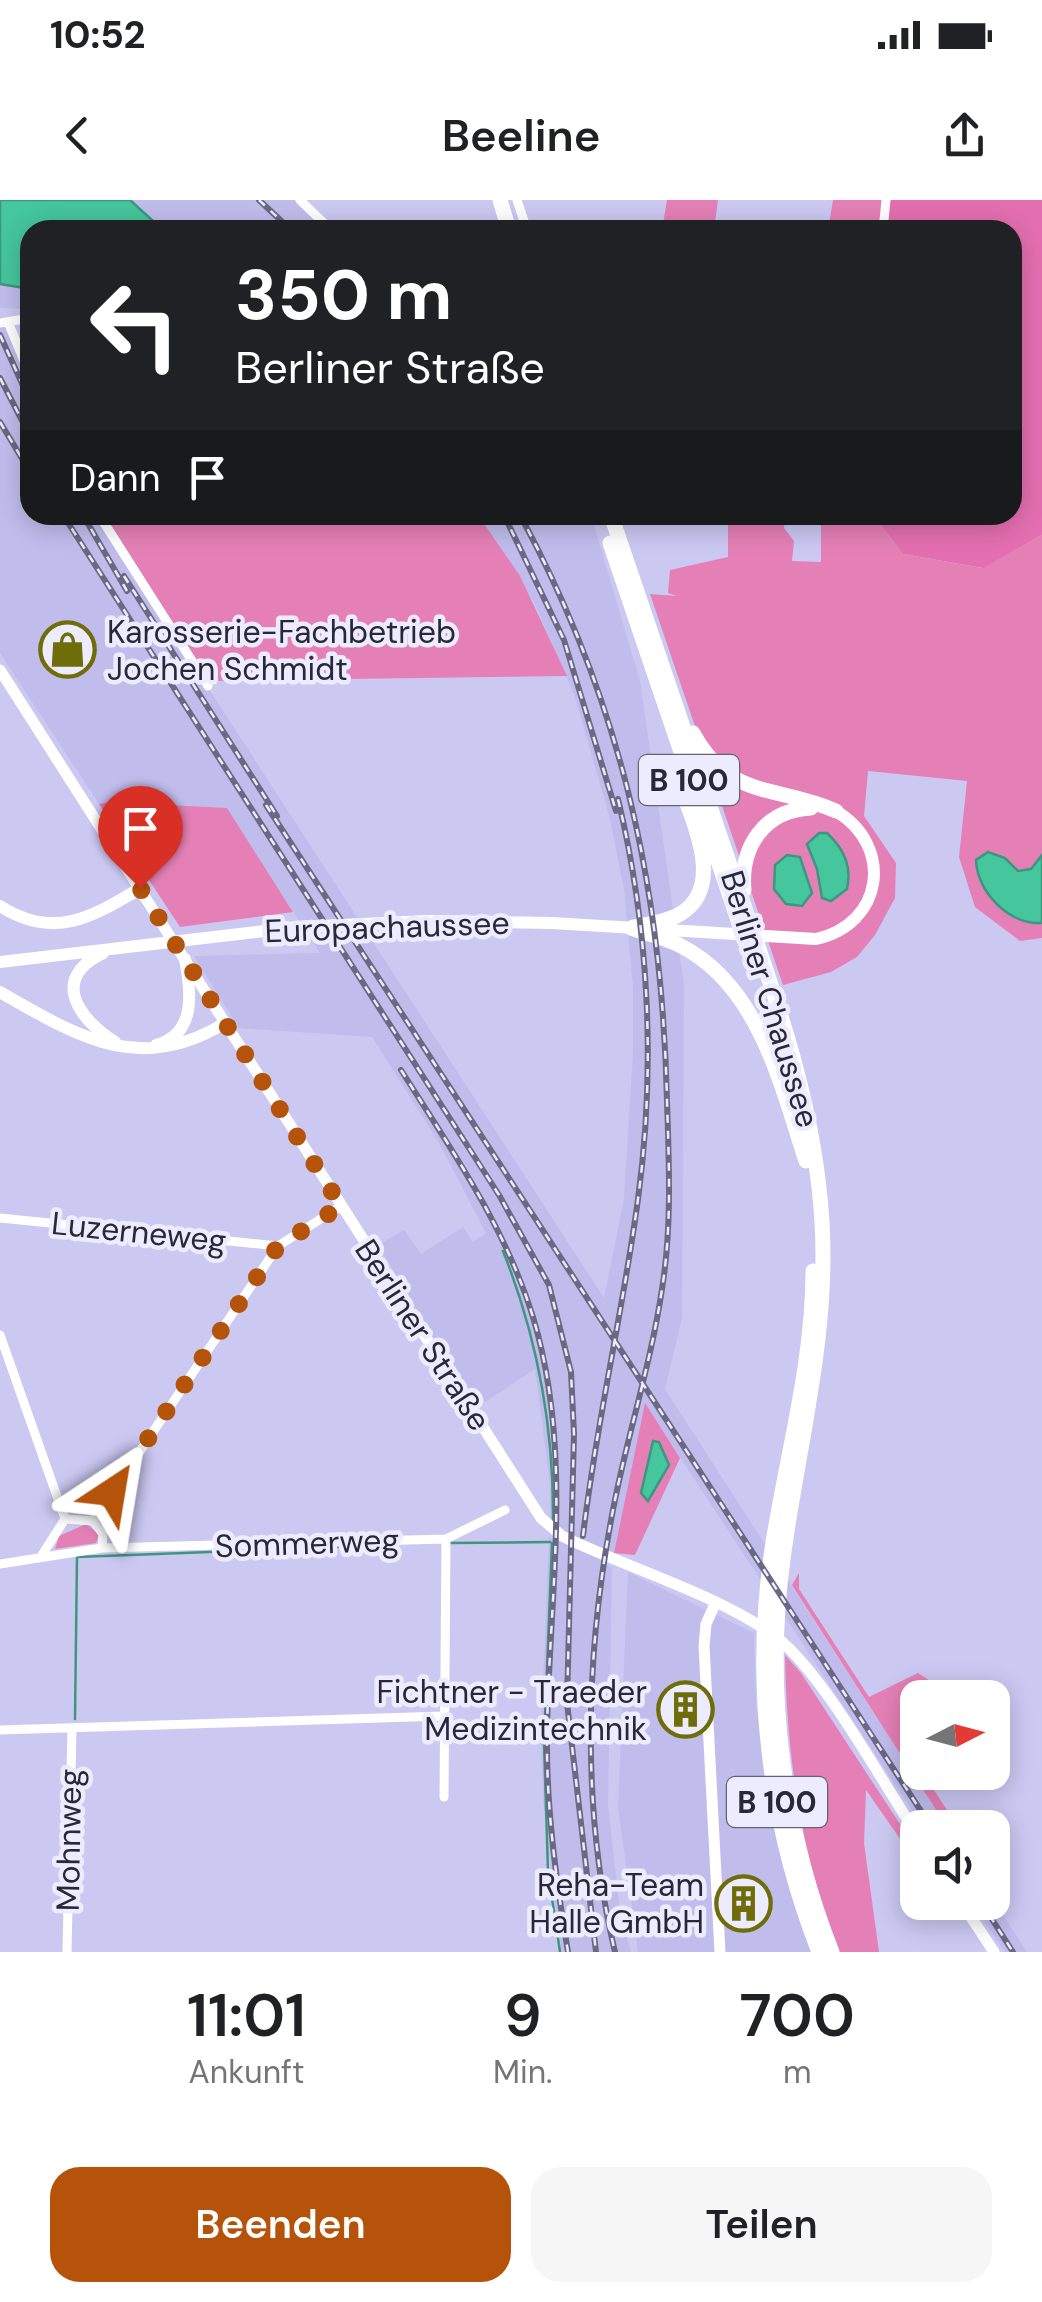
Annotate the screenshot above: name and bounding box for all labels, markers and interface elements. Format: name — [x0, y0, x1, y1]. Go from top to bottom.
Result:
text: 10:52 — [50, 10, 146, 60]
text: Beeline — [442, 106, 600, 165]
icon: back — [50, 108, 105, 163]
icon: share — [937, 108, 992, 163]
text: 350 m — [235, 250, 452, 341]
icon: left — [70, 260, 200, 390]
text: Berliner Straße — [235, 338, 545, 397]
icon: arrive — [180, 450, 235, 505]
text: Dann — [70, 453, 160, 503]
place label: Karosserie-Fachbetrieb Jochen Schmidt — [107, 611, 456, 690]
shop icon: Karosserie-Fachbetrieb Jochen Schmidt — [38, 620, 98, 680]
road number: B 100 — [639, 755, 739, 805]
pin — [98, 786, 183, 889]
icon: arrive — [113, 801, 168, 856]
street label: Berliner Chaussee — [711, 865, 829, 1133]
street label: Europachaussee — [264, 902, 510, 952]
street label: Luzerneweg — [50, 1202, 228, 1262]
street label: Berliner Straße — [345, 1231, 501, 1439]
position arrow — [60, 1440, 164, 1544]
street label: Sommerweg — [214, 1519, 400, 1567]
place label: Fichtner - Traeder Medizintechnik — [377, 1671, 647, 1750]
building icon: Fichtner - Traeder Medizintechnik — [656, 1680, 716, 1740]
north arrow — [900, 1680, 1010, 1790]
map controls — [900, 1680, 1010, 1920]
street label: Mohnweg — [47, 1768, 91, 1912]
road number: B 100 — [727, 1777, 827, 1827]
button: sound — [900, 1810, 1010, 1920]
place label: Reha-Team Halle GmbH — [529, 1864, 704, 1943]
building icon: Reha-Team Halle GmbH — [713, 1873, 773, 1933]
text: 11:01 — [187, 1976, 306, 2055]
text: 9 — [504, 1976, 542, 2055]
text: 700 — [739, 1976, 855, 2055]
text: Ankunft — [189, 2051, 304, 2093]
text: Min. — [493, 2051, 552, 2093]
text: m — [783, 2051, 811, 2093]
button: Beenden — [50, 2167, 511, 2282]
button: Teilen — [531, 2167, 992, 2282]

